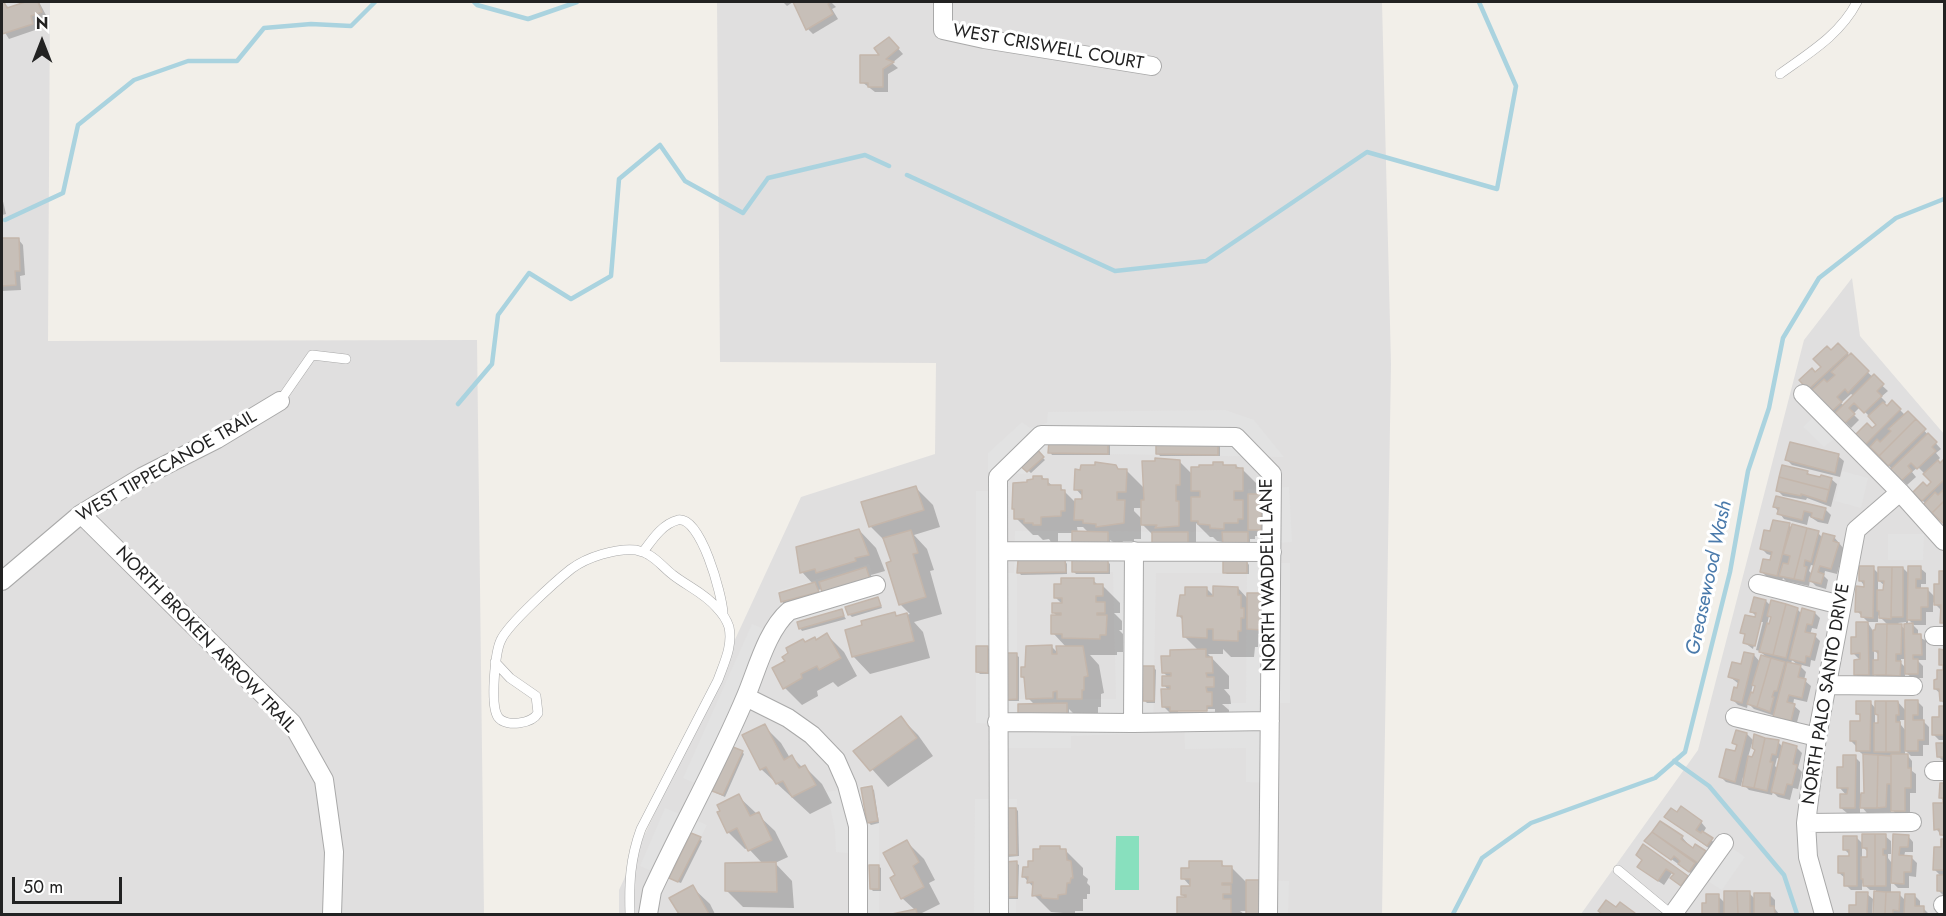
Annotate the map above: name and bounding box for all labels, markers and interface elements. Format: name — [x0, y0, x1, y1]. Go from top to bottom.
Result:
north arrow — [12, 12, 72, 72]
text: N — [36, 12, 48, 35]
street label: WEST CRISWELL COURT — [951, 21, 1145, 75]
street label: WEST TIPPECANOE TRAIL — [73, 407, 261, 527]
street label: NORTH WADDELL LANE — [1257, 478, 1281, 672]
water label: Greasewood Wash — [1682, 499, 1738, 657]
street label: NORTH BROKEN ARROW TRAIL — [110, 542, 300, 738]
street label: NORTH PALO SANTO DRIVE — [1799, 582, 1855, 806]
scale bar — [15, 865, 124, 903]
text: 50 m — [23, 874, 63, 900]

